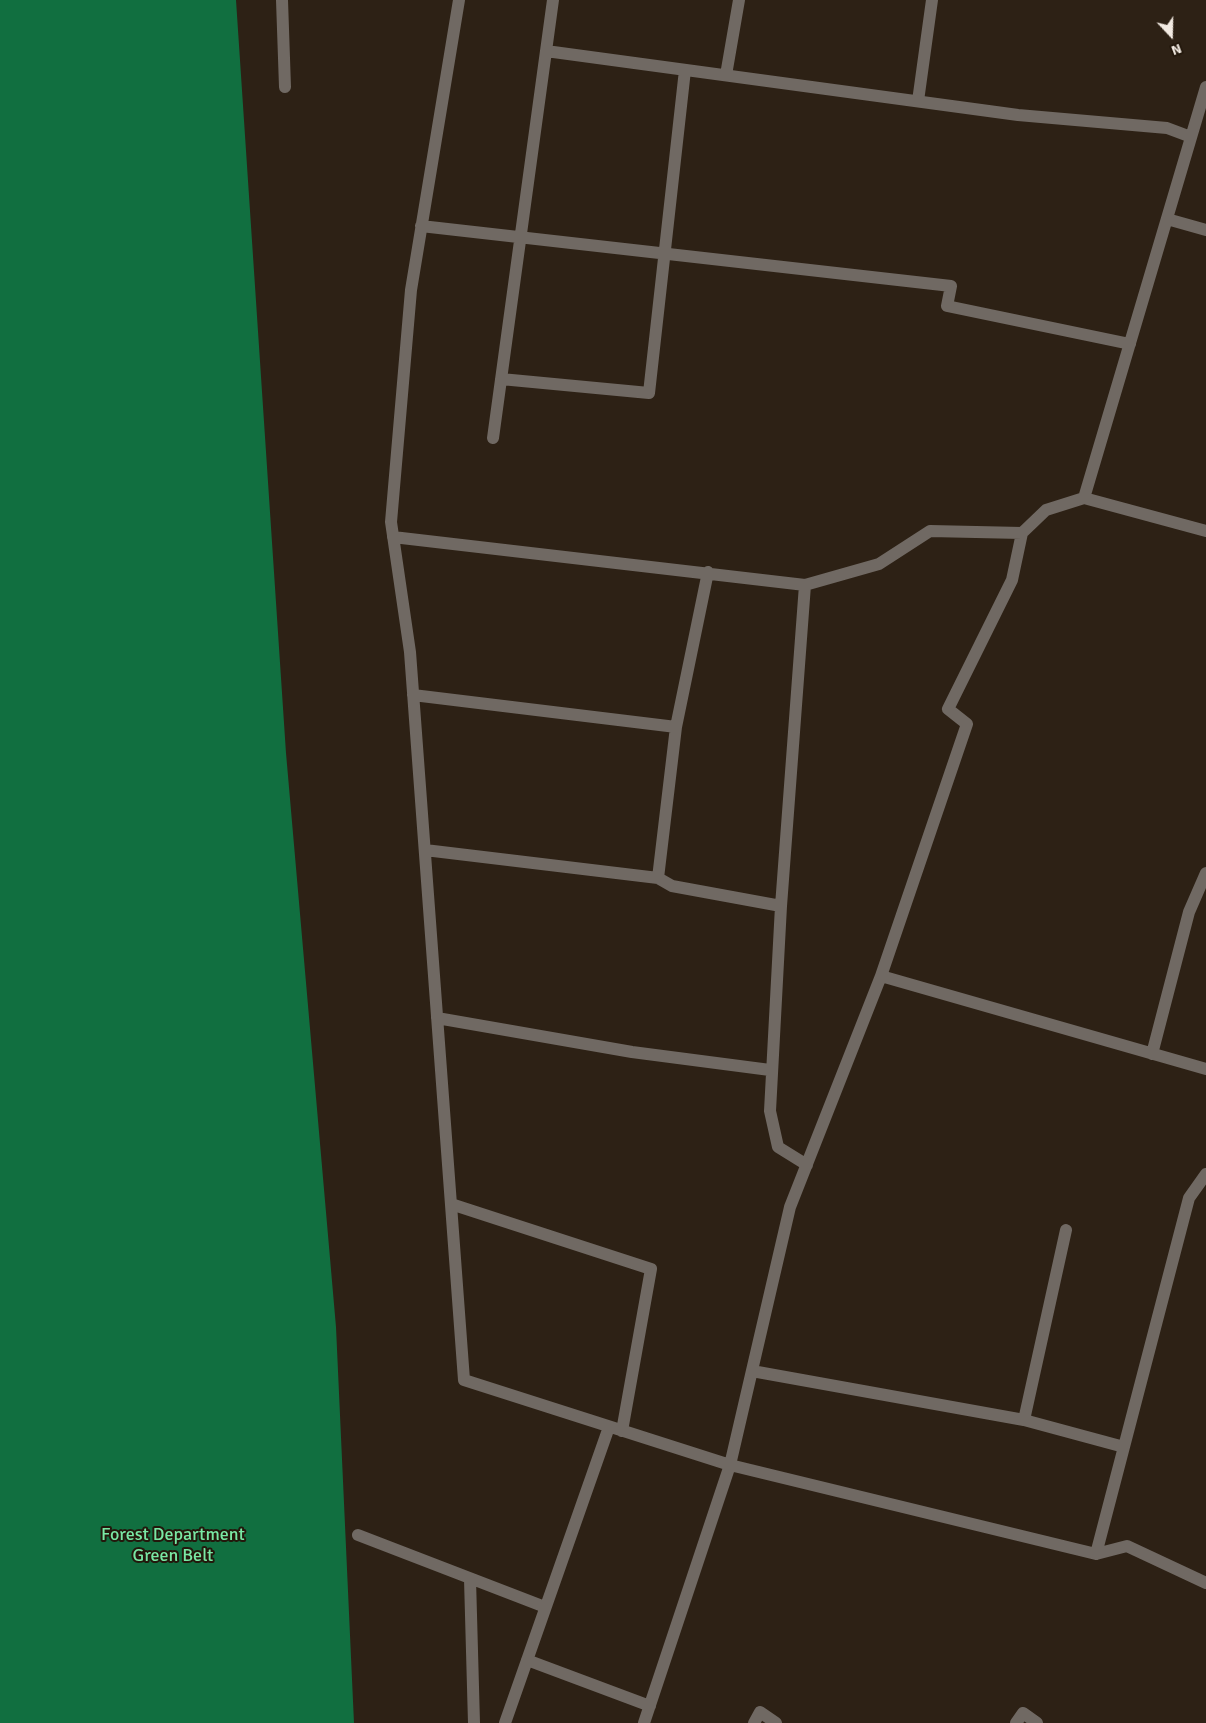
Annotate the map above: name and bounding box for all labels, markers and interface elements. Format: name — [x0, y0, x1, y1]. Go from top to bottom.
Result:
north arrow — [1146, 10, 1196, 60]
text: N — [1169, 40, 1184, 59]
park label: Forest Department Green Belt — [101, 1524, 245, 1566]

